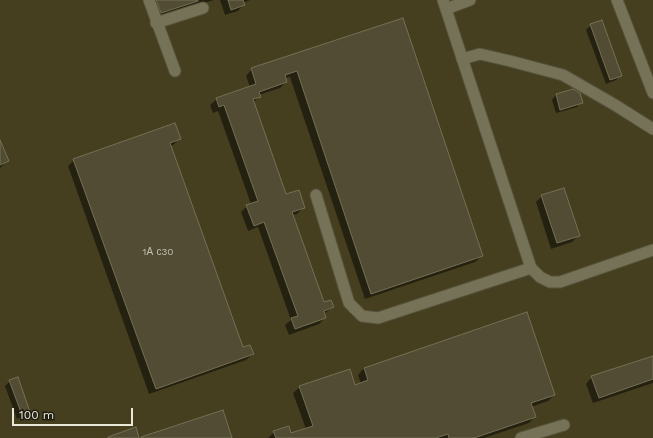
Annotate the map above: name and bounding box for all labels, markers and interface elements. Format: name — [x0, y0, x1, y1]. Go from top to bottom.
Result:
house number: 1А с30 — [142, 246, 174, 258]
scale bar — [14, 400, 135, 426]
text: 100 m — [19, 408, 54, 422]

